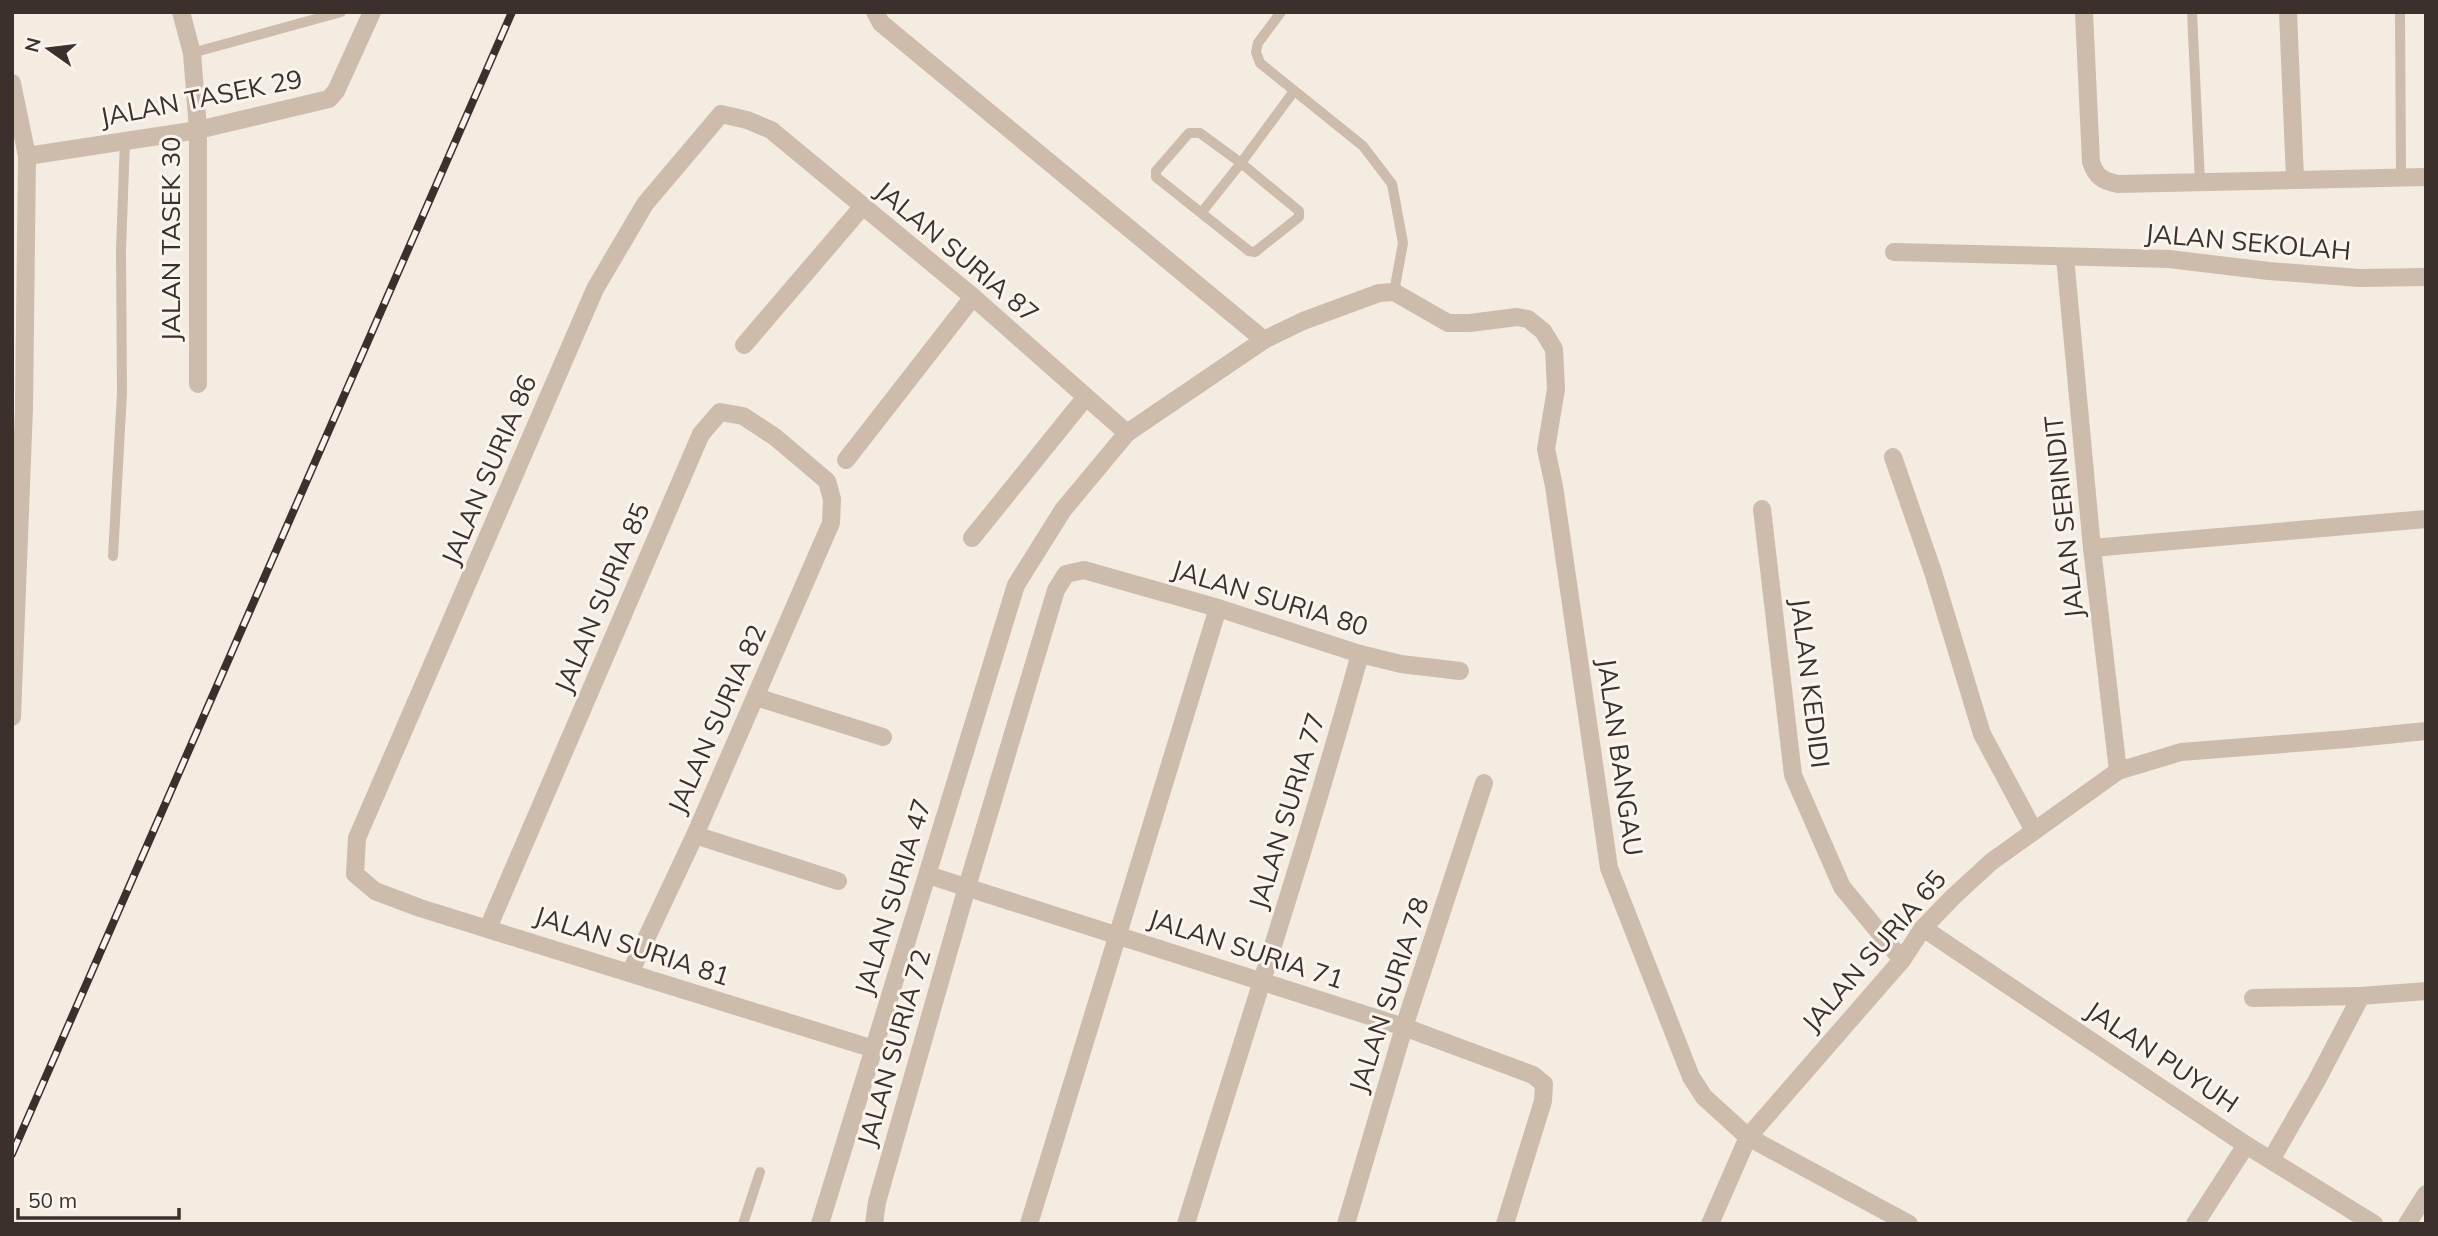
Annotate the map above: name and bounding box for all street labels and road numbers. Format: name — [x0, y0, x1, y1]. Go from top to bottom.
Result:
street label: JALAN TASEK 29 — [97, 62, 305, 133]
street label: JALAN TASEK 30 — [154, 136, 187, 342]
street label: JALAN SURIA 87 — [869, 174, 1046, 330]
street label: JALAN SEKOLAH — [2144, 216, 2352, 267]
street label: JALAN SURIA 86 — [434, 370, 544, 570]
street label: JALAN SERINDIT — [2036, 414, 2091, 620]
street label: JALAN SURIA 85 — [547, 498, 657, 698]
street label: JALAN SURIA 80 — [1168, 552, 1372, 643]
street label: JALAN KEDIDI — [1784, 596, 1837, 770]
street label: JALAN SURIA 82 — [660, 619, 773, 819]
street label: JALAN BANGAU — [1590, 656, 1651, 858]
street label: JALAN SURIA 77 — [1241, 709, 1332, 913]
street label: JALAN SURIA 47 — [847, 795, 938, 999]
street label: JALAN SURIA 65 — [1794, 863, 1953, 1038]
street label: JALAN SURIA 78 — [1341, 893, 1436, 1097]
street label: JALAN SURIA 81 — [530, 898, 734, 993]
street label: JALAN SURIA 71 — [1144, 901, 1348, 996]
street label: JALAN SURIA 72 — [850, 945, 937, 1150]
street label: JALAN PUYUH — [2080, 993, 2245, 1120]

